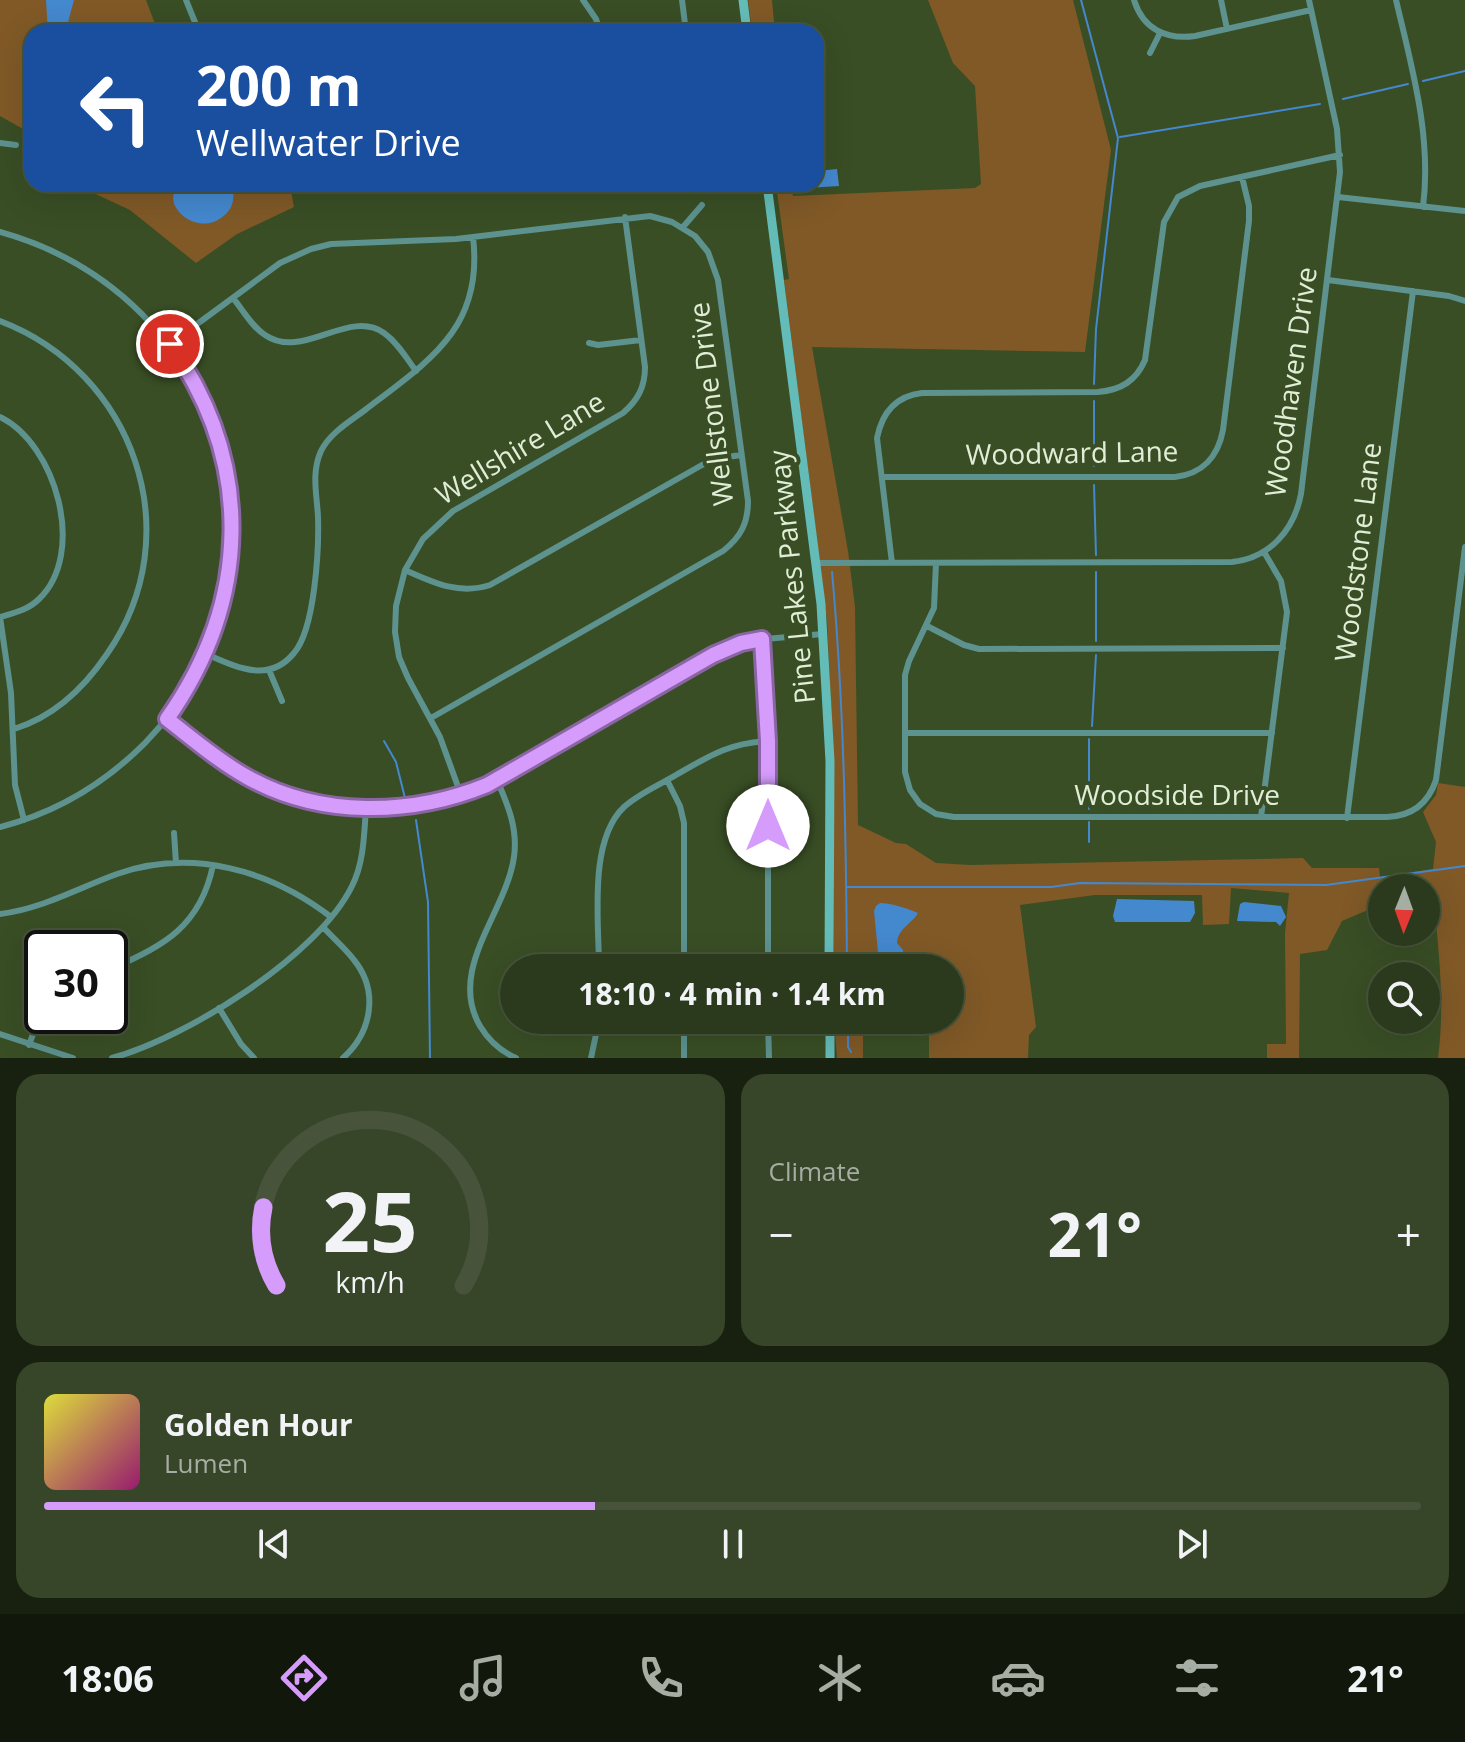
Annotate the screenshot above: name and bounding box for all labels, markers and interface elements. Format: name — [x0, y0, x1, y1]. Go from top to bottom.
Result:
text: 200 m — [196, 46, 362, 122]
icon: left — [64, 56, 168, 160]
text: Wellwater Drive — [196, 118, 461, 167]
street label: Woodhaven Drive — [1255, 264, 1325, 499]
street label: Wellstone Drive — [679, 300, 741, 508]
pin — [136, 310, 204, 378]
icon: arrive — [148, 322, 192, 366]
street label: Wellshire Lane — [428, 382, 611, 513]
street label: Woodward Lane — [965, 431, 1179, 473]
street label: Woodstone Lane — [1325, 440, 1389, 663]
street label: Pine Lakes Parkway — [759, 447, 823, 706]
street label: Woodside Drive — [1074, 775, 1280, 813]
position arrow — [726, 784, 810, 868]
north arrow — [1368, 874, 1440, 946]
map controls — [1368, 874, 1440, 1034]
speed limit sign: 30 — [24, 930, 128, 1034]
button: search — [1368, 962, 1440, 1034]
text: 18:10 · 4 min · 1.4 km — [578, 973, 886, 1014]
text: Climate — [769, 1153, 860, 1189]
text: 25 — [323, 1163, 418, 1276]
text: 21° — [1048, 1193, 1142, 1275]
text: − — [769, 1204, 794, 1264]
text: + — [1396, 1204, 1421, 1264]
text: km/h — [336, 1262, 405, 1301]
text: Golden Hour — [164, 1404, 353, 1445]
text: Lumen — [164, 1445, 248, 1481]
icon: previous — [252, 1522, 296, 1566]
icon: pause — [711, 1522, 755, 1566]
icon: next — [1170, 1522, 1214, 1566]
icon: directions — [276, 1650, 332, 1706]
icon: music — [455, 1650, 511, 1706]
icon: phone — [633, 1650, 689, 1706]
icon: climate — [812, 1650, 868, 1706]
icon: car — [990, 1650, 1046, 1706]
icon: filters — [1169, 1650, 1225, 1706]
text: 18:06 — [61, 1654, 154, 1703]
text: 21° — [1347, 1654, 1404, 1703]

